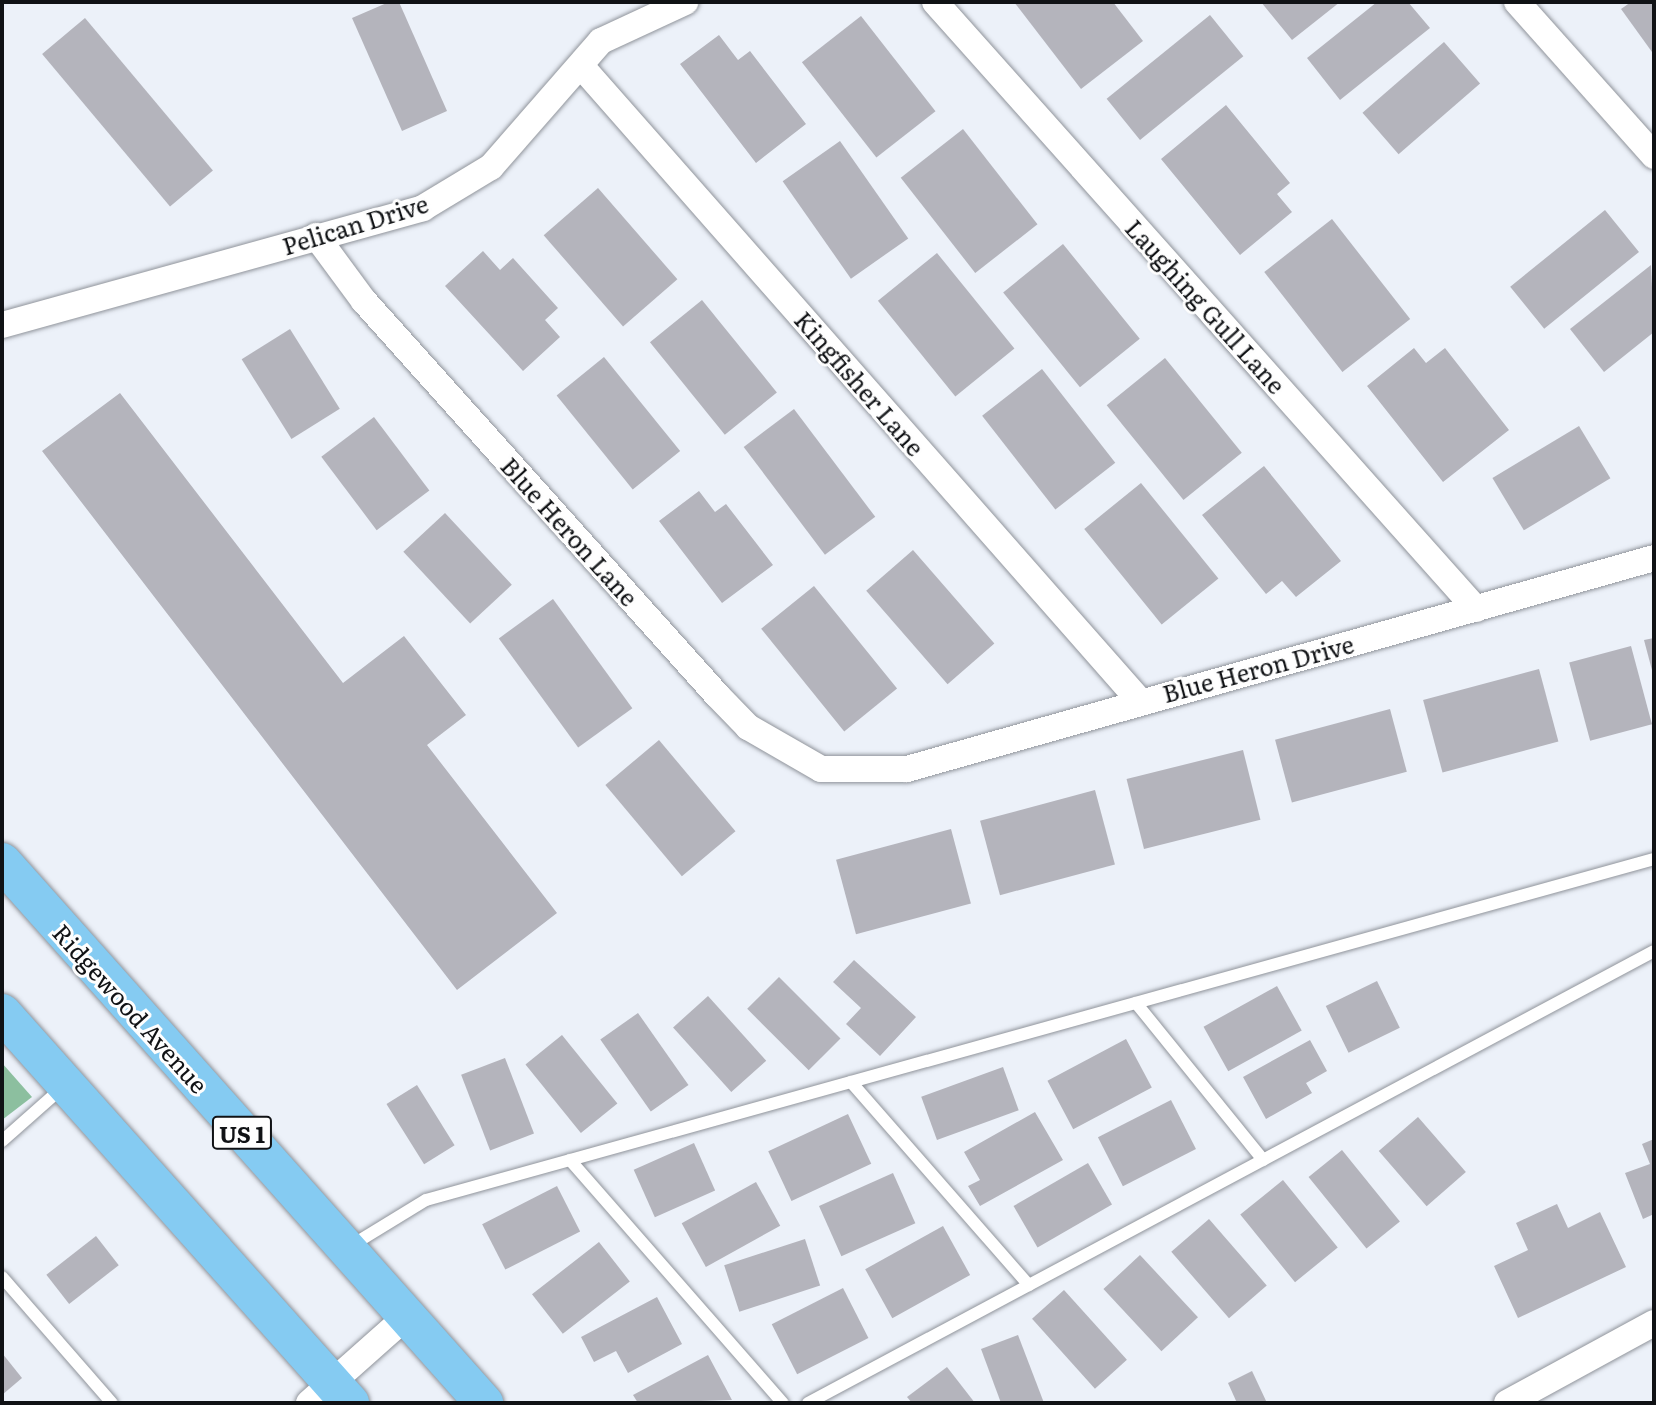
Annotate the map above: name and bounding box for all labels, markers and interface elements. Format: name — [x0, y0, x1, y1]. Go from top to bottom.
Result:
street label: Pelican Drive — [279, 188, 431, 260]
street label: Laughing Gull Lane — [1120, 213, 1292, 399]
street label: Kingfisher Lane — [789, 305, 931, 461]
street label: Blue Heron Lane — [496, 451, 644, 611]
street label: Blue Heron Drive — [1159, 629, 1357, 707]
street label: Ridgewood Avenue — [48, 918, 214, 1098]
road number: US 1 — [210, 1114, 274, 1152]

